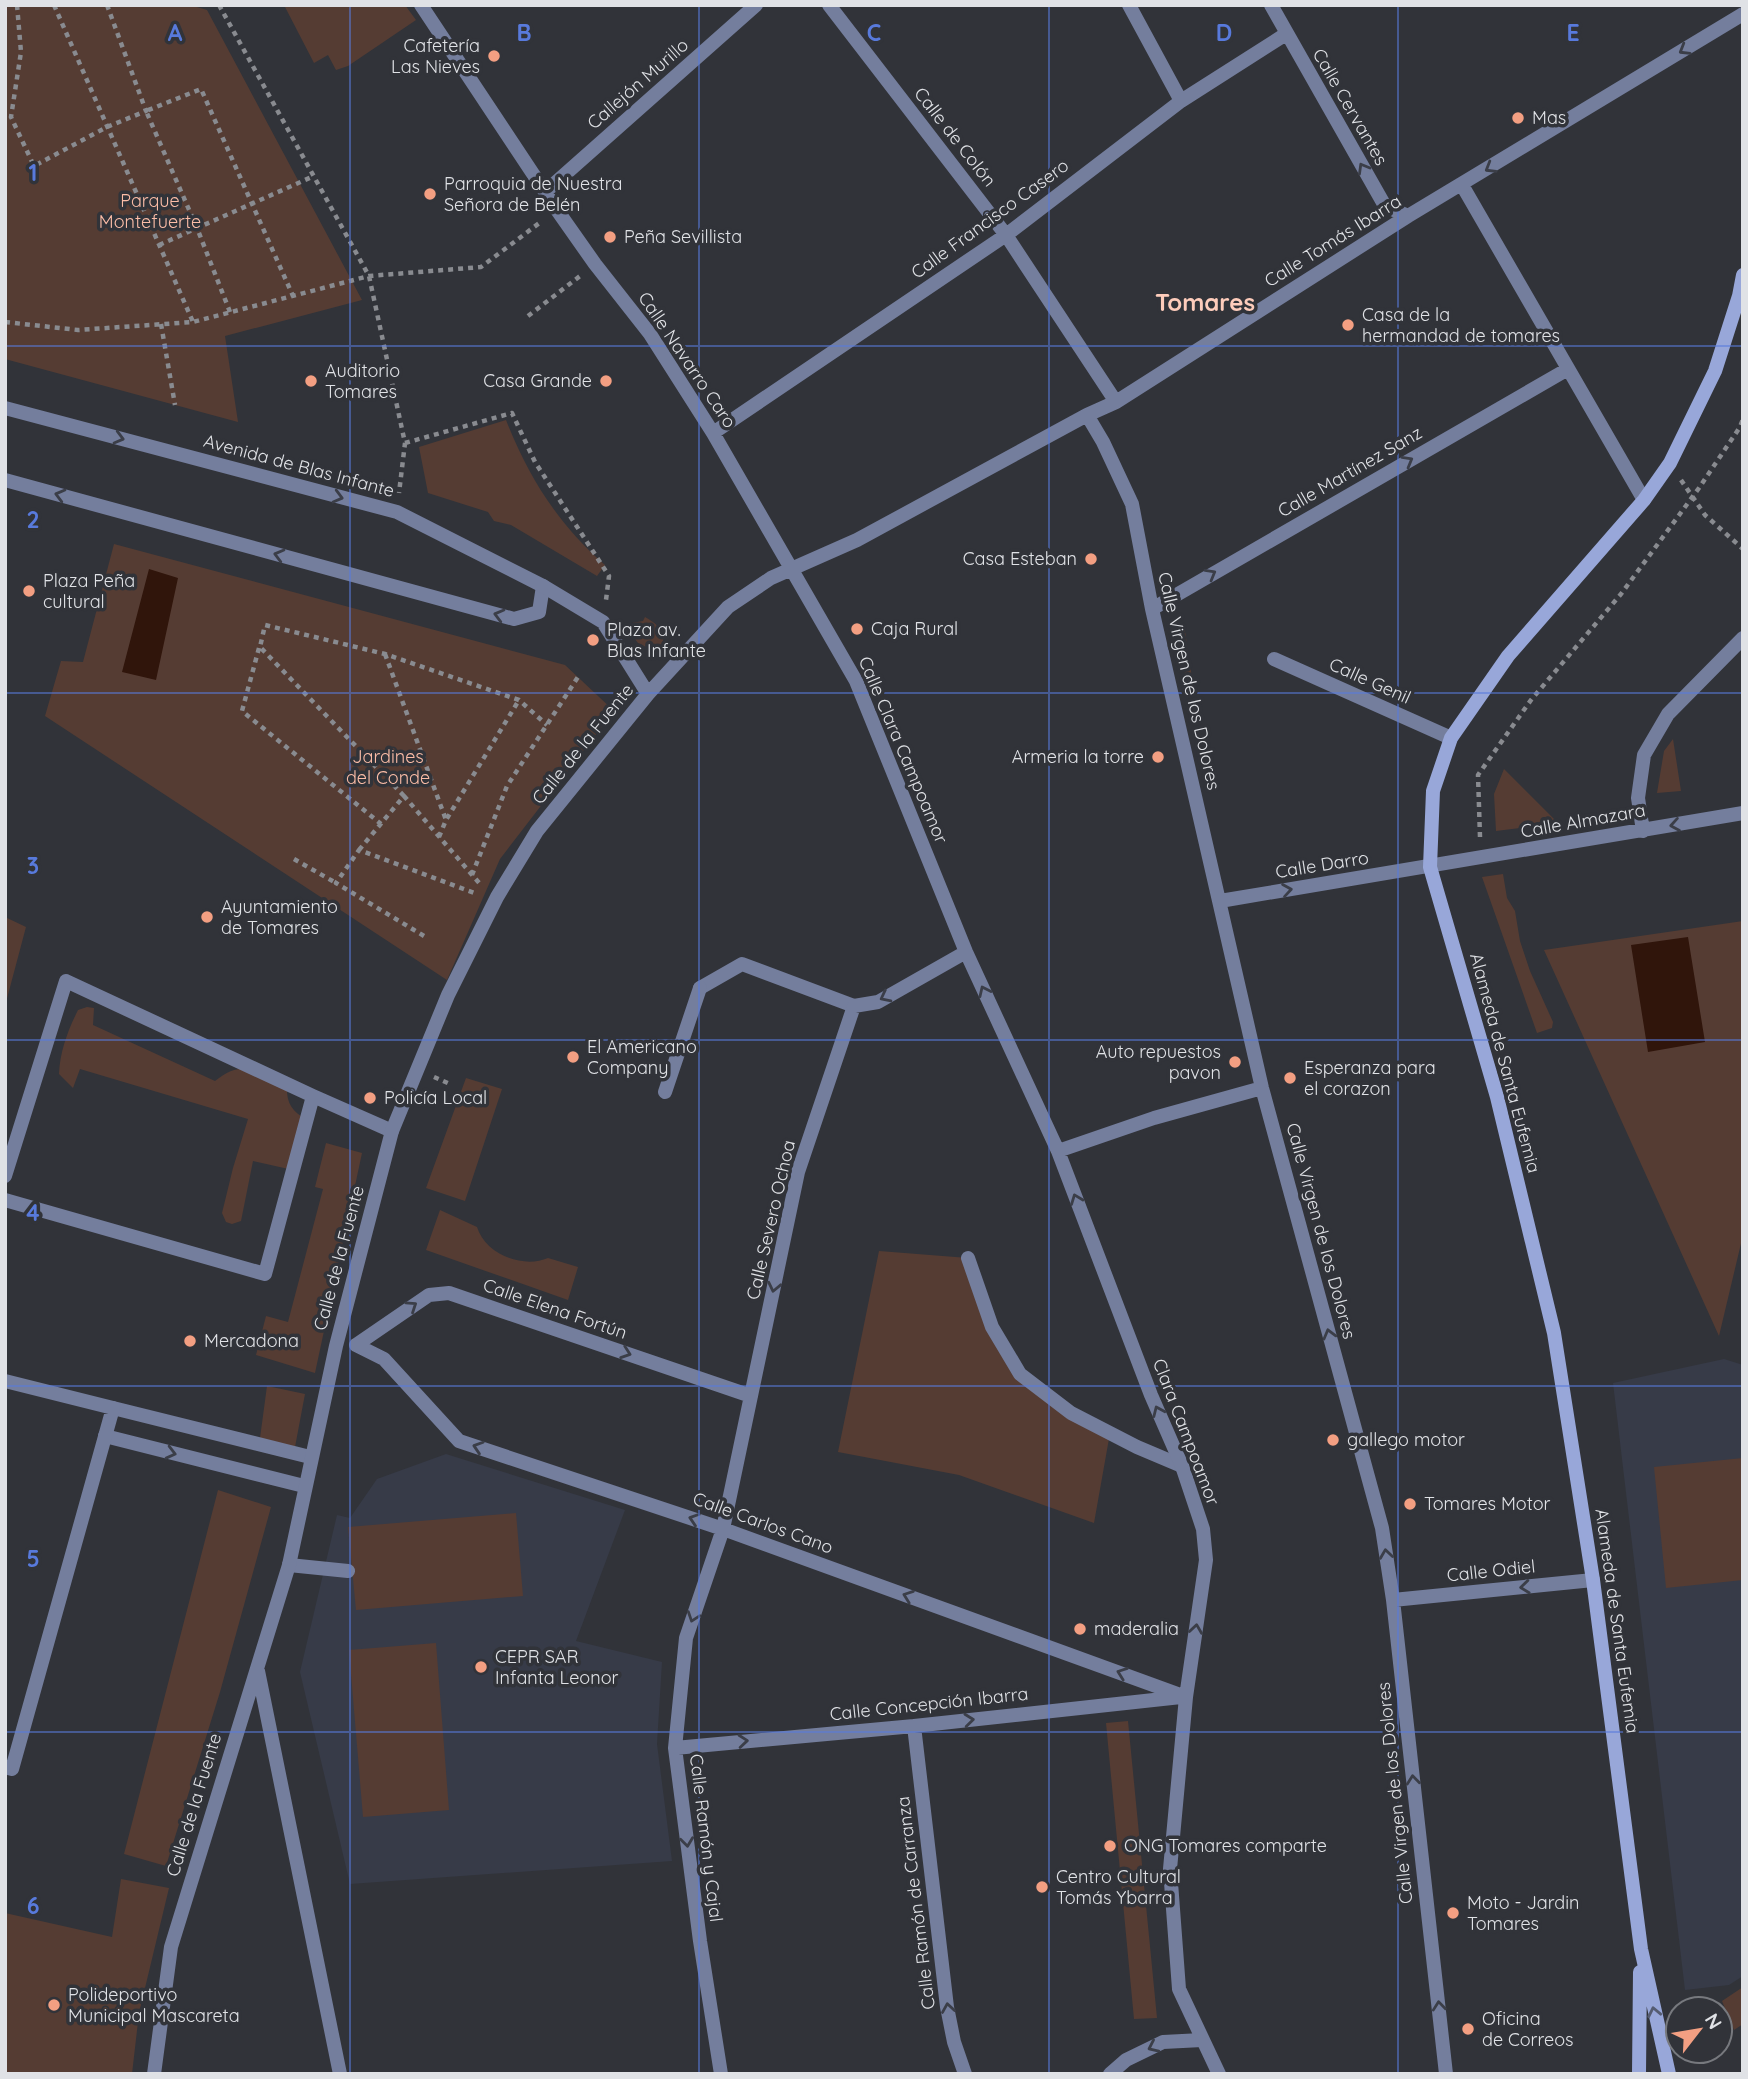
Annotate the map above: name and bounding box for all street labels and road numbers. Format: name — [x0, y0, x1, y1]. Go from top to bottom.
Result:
street label: Callejón Murillo — [582, 33, 693, 134]
street label: Calle Cervantes — [1308, 44, 1393, 169]
street label: Calle de Colón — [909, 82, 1001, 191]
street label: Calle Francisco Casero — [906, 154, 1073, 284]
street label: Calle Tomás Ibarra — [1260, 189, 1405, 292]
street label: Calle Navarro Caro — [633, 287, 742, 432]
street label: Calle Martínez Sanz — [1274, 421, 1426, 522]
street label: Avenida de Blas Infante — [201, 429, 397, 502]
street label: Calle Virgen de los Dolores — [1153, 570, 1226, 792]
street label: Calle Genil — [1326, 652, 1415, 709]
street label: Calle Clara Campoamor — [854, 653, 953, 847]
street label: Calle de la Fuente — [527, 679, 638, 809]
street label: Calle Almazara — [1519, 798, 1647, 843]
street label: Calle Darro — [1274, 846, 1370, 883]
street label: Alameda de Santa Eufemia — [1465, 950, 1546, 1175]
street label: Calle Virgen de los Dolores — [1282, 1120, 1361, 1341]
street label: Calle Severo Ochoa — [741, 1138, 800, 1302]
street label: Calle de la Fuente — [308, 1183, 369, 1333]
street label: Calle Elena Fortún — [480, 1273, 630, 1344]
street label: Clara Campoamor — [1148, 1355, 1225, 1509]
street label: Calle Carlos Cano — [690, 1486, 836, 1559]
street label: Alameda de Santa Eufemia — [1590, 1507, 1645, 1735]
street label: Calle Odiel — [1446, 1554, 1536, 1587]
street label: Calle Virgen de los Dolores — [1371, 1681, 1418, 1905]
street label: Calle Concepción Ibarra — [829, 1682, 1029, 1725]
street label: Calle de la Fuente — [161, 1730, 226, 1879]
street label: Calle Ramón y Cajal — [685, 1753, 728, 1923]
street label: Calle Ramón de Carranza — [891, 1795, 940, 2011]

